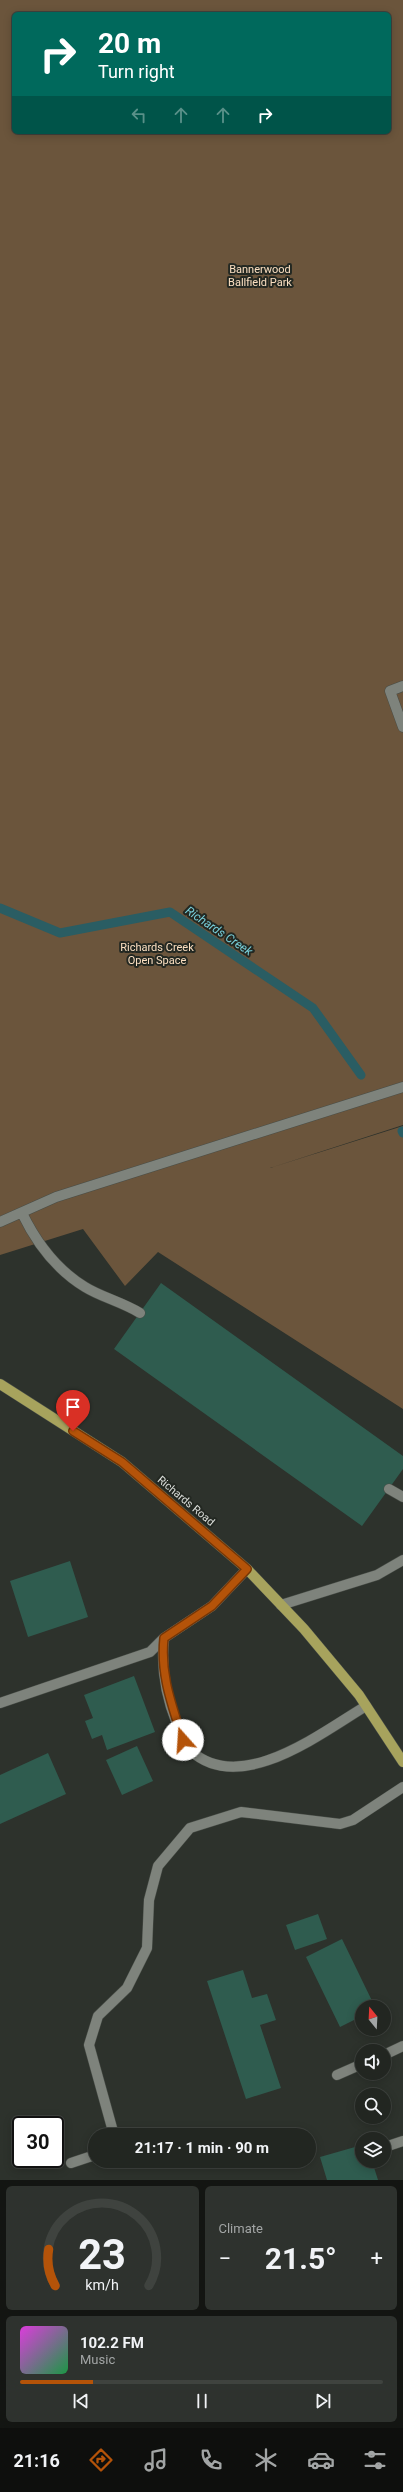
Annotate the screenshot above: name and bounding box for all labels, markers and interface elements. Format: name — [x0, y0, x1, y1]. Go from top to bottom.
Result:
text: 20 m — [98, 27, 161, 60]
icon: right — [32, 28, 84, 80]
text: Turn right — [98, 61, 175, 82]
icon: left — [128, 104, 150, 126]
icon: ahead — [170, 104, 192, 126]
icon: ahead — [212, 104, 234, 126]
icon: right — [254, 104, 276, 126]
park label: Bannerwood Ballfield Park — [228, 263, 292, 289]
water label: Richards Creek — [183, 903, 256, 959]
park label: Richards Creek Open Space — [120, 941, 194, 967]
pin — [56, 1390, 90, 1431]
icon: arrive — [62, 1396, 84, 1418]
street label: Richards Road — [155, 1473, 217, 1529]
position arrow — [162, 1719, 204, 1761]
north arrow — [355, 2000, 391, 2036]
map controls — [355, 2000, 391, 2168]
button: sound — [355, 2044, 391, 2080]
button: search — [355, 2088, 391, 2124]
speed limit sign: 30 — [12, 2116, 64, 2168]
button: layers — [355, 2132, 391, 2168]
text: 21:17 · 1 min · 90 m — [135, 2139, 269, 2157]
text: Climate — [219, 2221, 263, 2236]
text: 23 — [78, 2230, 126, 2279]
text: 21.5° — [265, 2241, 337, 2276]
text: − — [219, 2246, 231, 2271]
text: + — [371, 2246, 383, 2271]
text: km/h — [85, 2277, 119, 2293]
text: 102.2 FM — [80, 2334, 144, 2352]
text: Music — [80, 2352, 115, 2367]
icon: previous — [70, 2390, 92, 2412]
icon: pause — [191, 2390, 213, 2412]
icon: next — [312, 2390, 334, 2412]
icon: directions — [87, 2446, 115, 2474]
icon: music — [142, 2446, 170, 2474]
icon: phone — [197, 2446, 225, 2474]
icon: climate — [252, 2446, 280, 2474]
icon: car — [307, 2446, 335, 2474]
icon: filters — [361, 2446, 389, 2474]
text: 21:16 — [13, 2450, 60, 2471]

